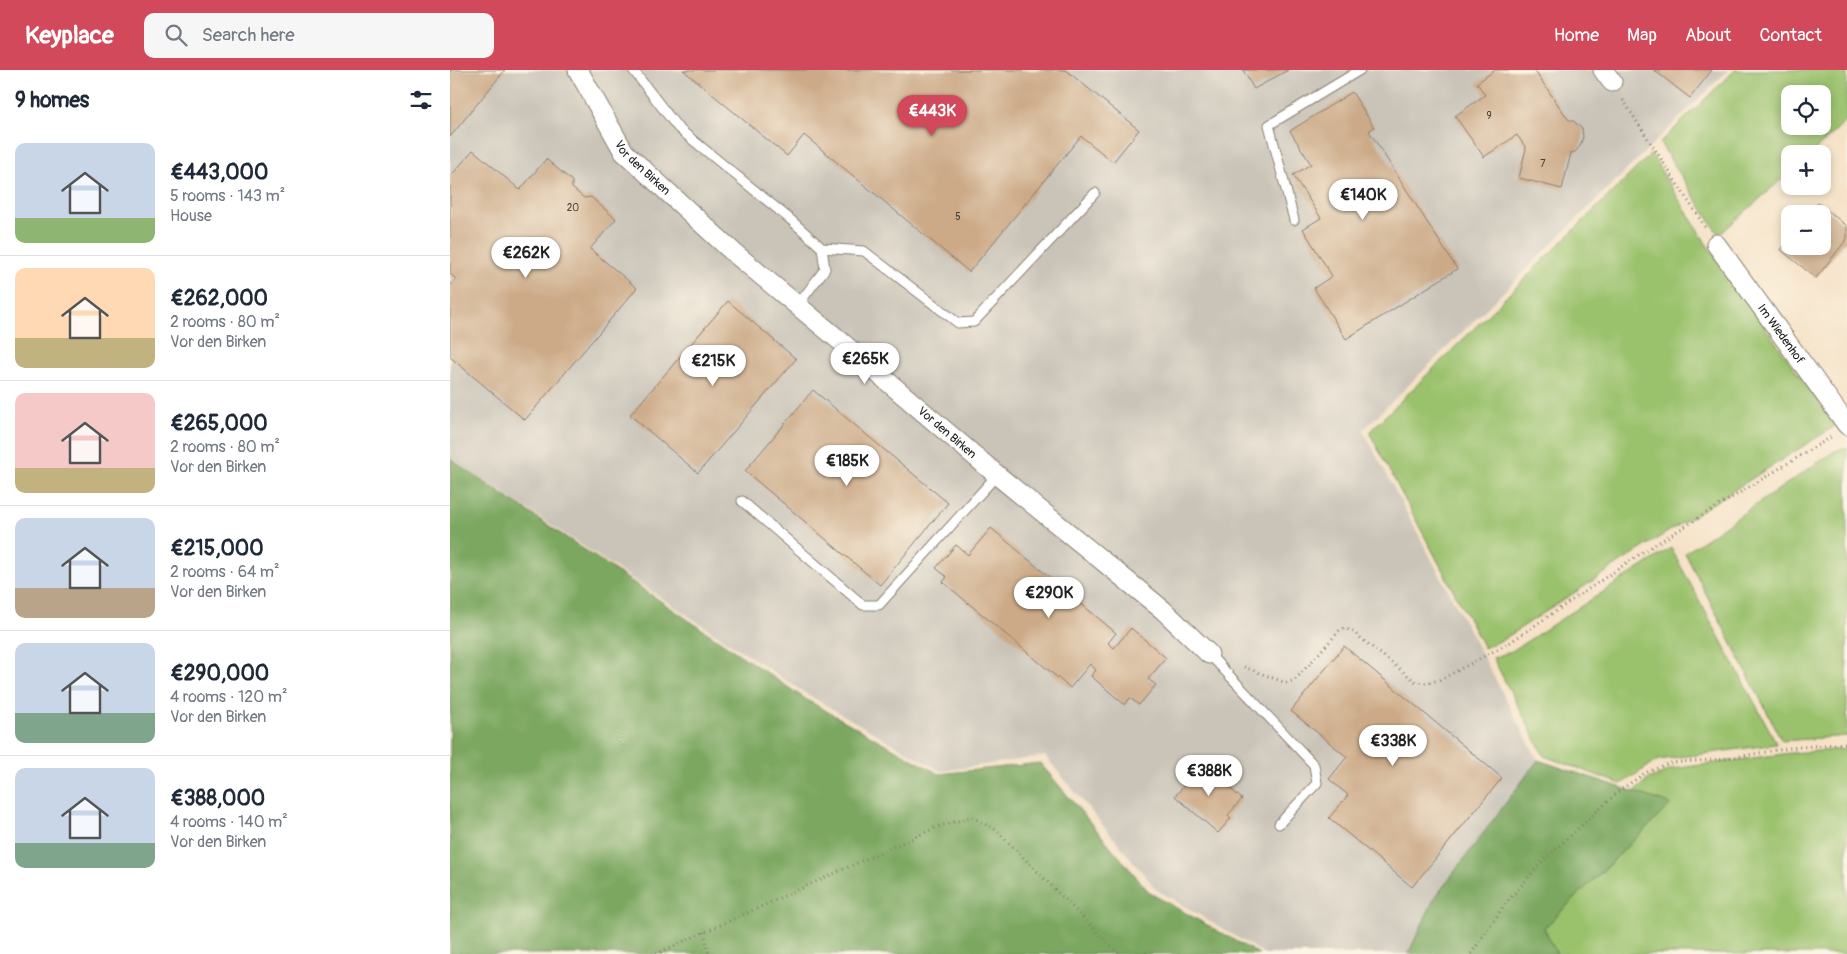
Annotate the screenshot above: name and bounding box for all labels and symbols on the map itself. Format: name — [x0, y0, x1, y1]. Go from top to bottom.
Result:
pin: €443K — [897, 94, 967, 137]
house number: 9 — [1486, 110, 1492, 122]
street label: Vor den Birken — [611, 138, 674, 198]
house number: 7 — [1540, 158, 1546, 170]
pin: €140K — [1328, 178, 1398, 221]
house number: 20 — [567, 202, 579, 214]
house number: 5 — [955, 211, 961, 223]
pin: €262K — [491, 236, 561, 279]
street label: Im Wiedenhof — [1754, 301, 1808, 367]
pin: €265K — [830, 342, 900, 385]
pin: €215K — [678, 344, 748, 387]
street label: Vor den Birken — [915, 403, 980, 462]
pin: €185K — [812, 444, 882, 487]
pin: €290K — [1014, 576, 1084, 619]
pin: €338K — [1358, 724, 1428, 767]
pin: €388K — [1174, 754, 1244, 797]

